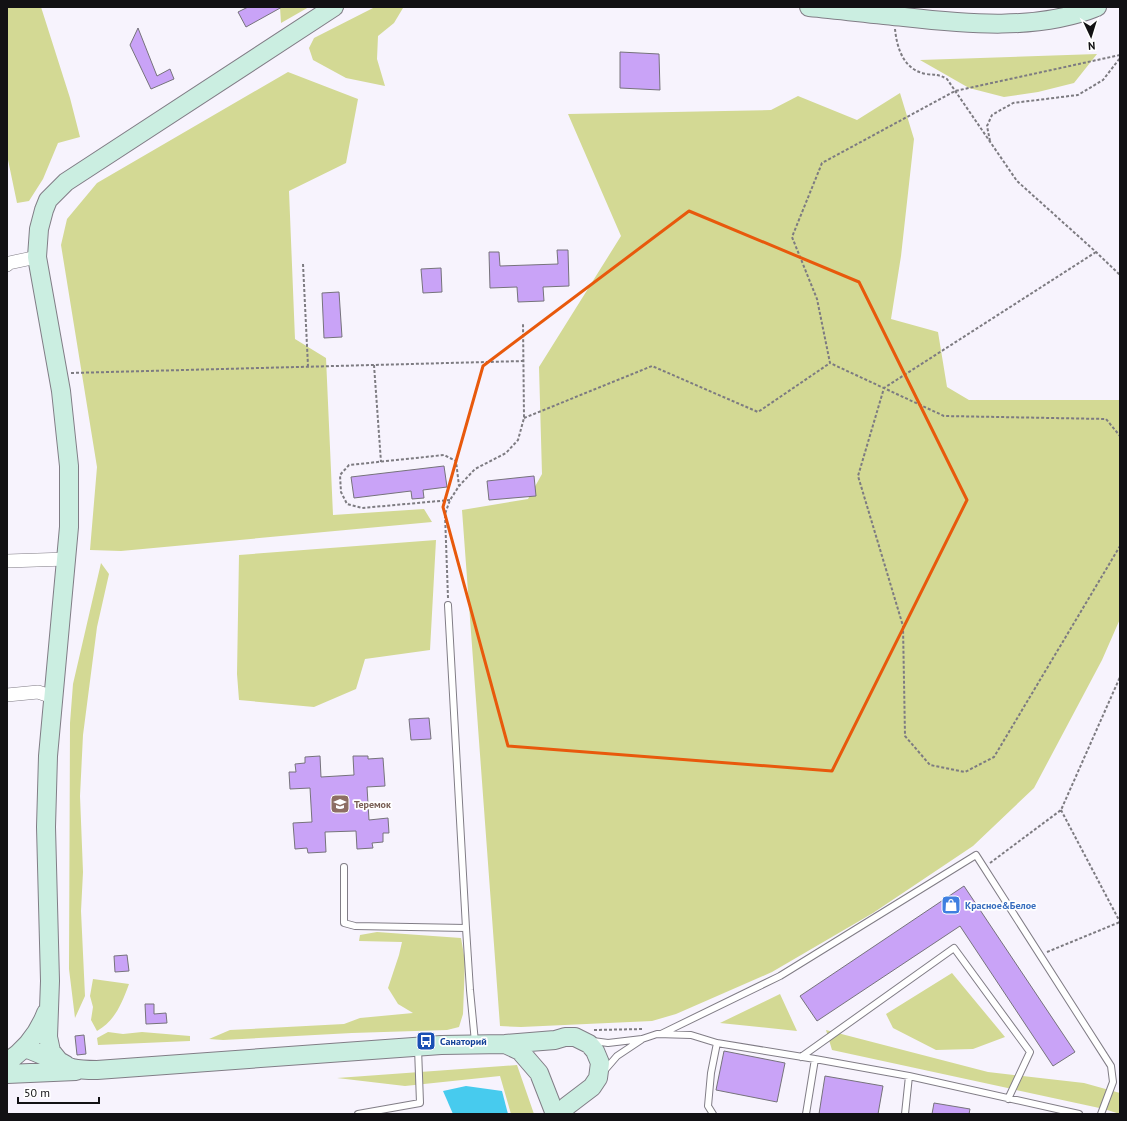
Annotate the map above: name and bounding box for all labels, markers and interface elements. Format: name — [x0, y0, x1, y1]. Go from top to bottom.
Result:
north arrow — [1071, 16, 1111, 56]
text: N — [1088, 39, 1096, 53]
school or university icon: Теремок — [329, 793, 351, 815]
place label: Теремок — [354, 798, 391, 811]
shop icon: Красное&Белое — [940, 894, 962, 916]
place label: Красное&Белое — [965, 899, 1036, 912]
bus stop icon: Санаторий — [415, 1030, 437, 1052]
place label: Санаторий — [440, 1035, 487, 1048]
scale bar — [18, 1079, 99, 1105]
text: 50 m — [24, 1085, 50, 1100]

